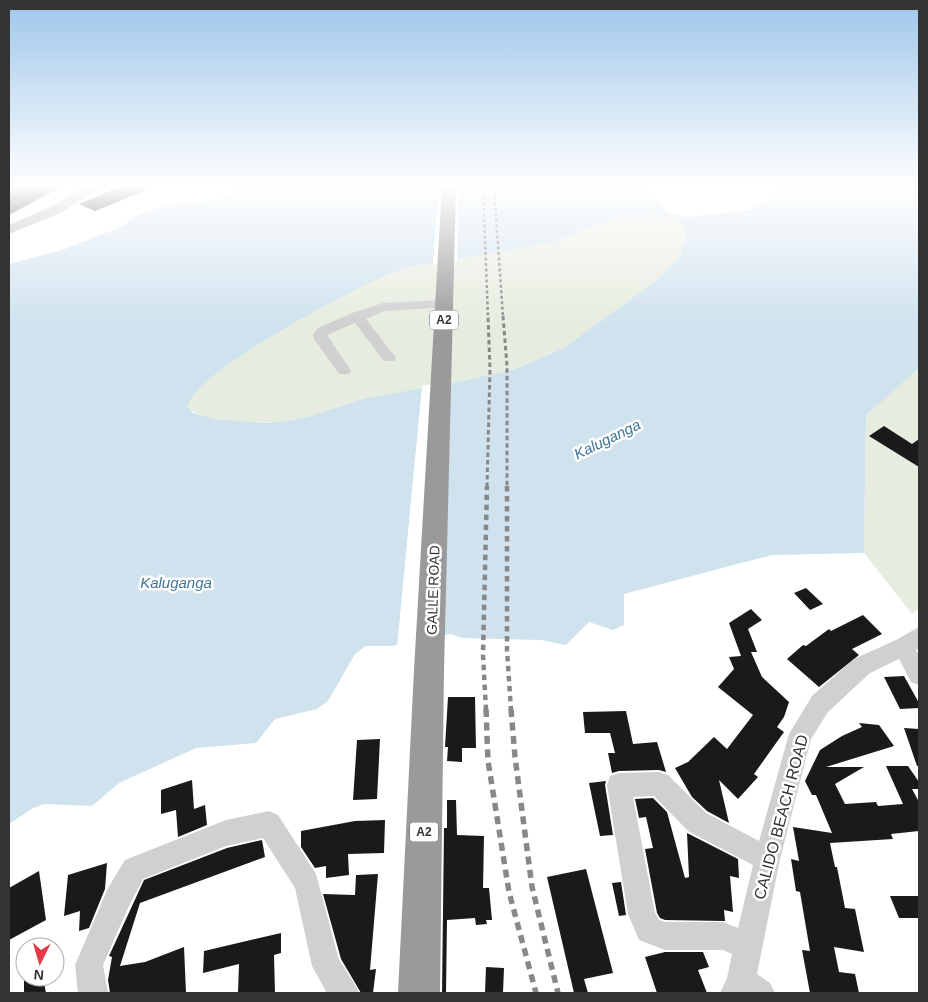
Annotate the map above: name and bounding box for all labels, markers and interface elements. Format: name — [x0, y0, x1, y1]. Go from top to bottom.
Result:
road number: A2 — [430, 310, 458, 330]
water label: Kaluganga — [571, 416, 643, 462]
street label: GALLE ROAD — [423, 545, 443, 635]
water label: Kaluganga — [140, 574, 212, 591]
street label: CALIDO BEACH ROAD — [751, 733, 811, 901]
road number: A2 — [410, 822, 438, 842]
north arrow — [15, 937, 65, 987]
text: N — [33, 967, 45, 983]

